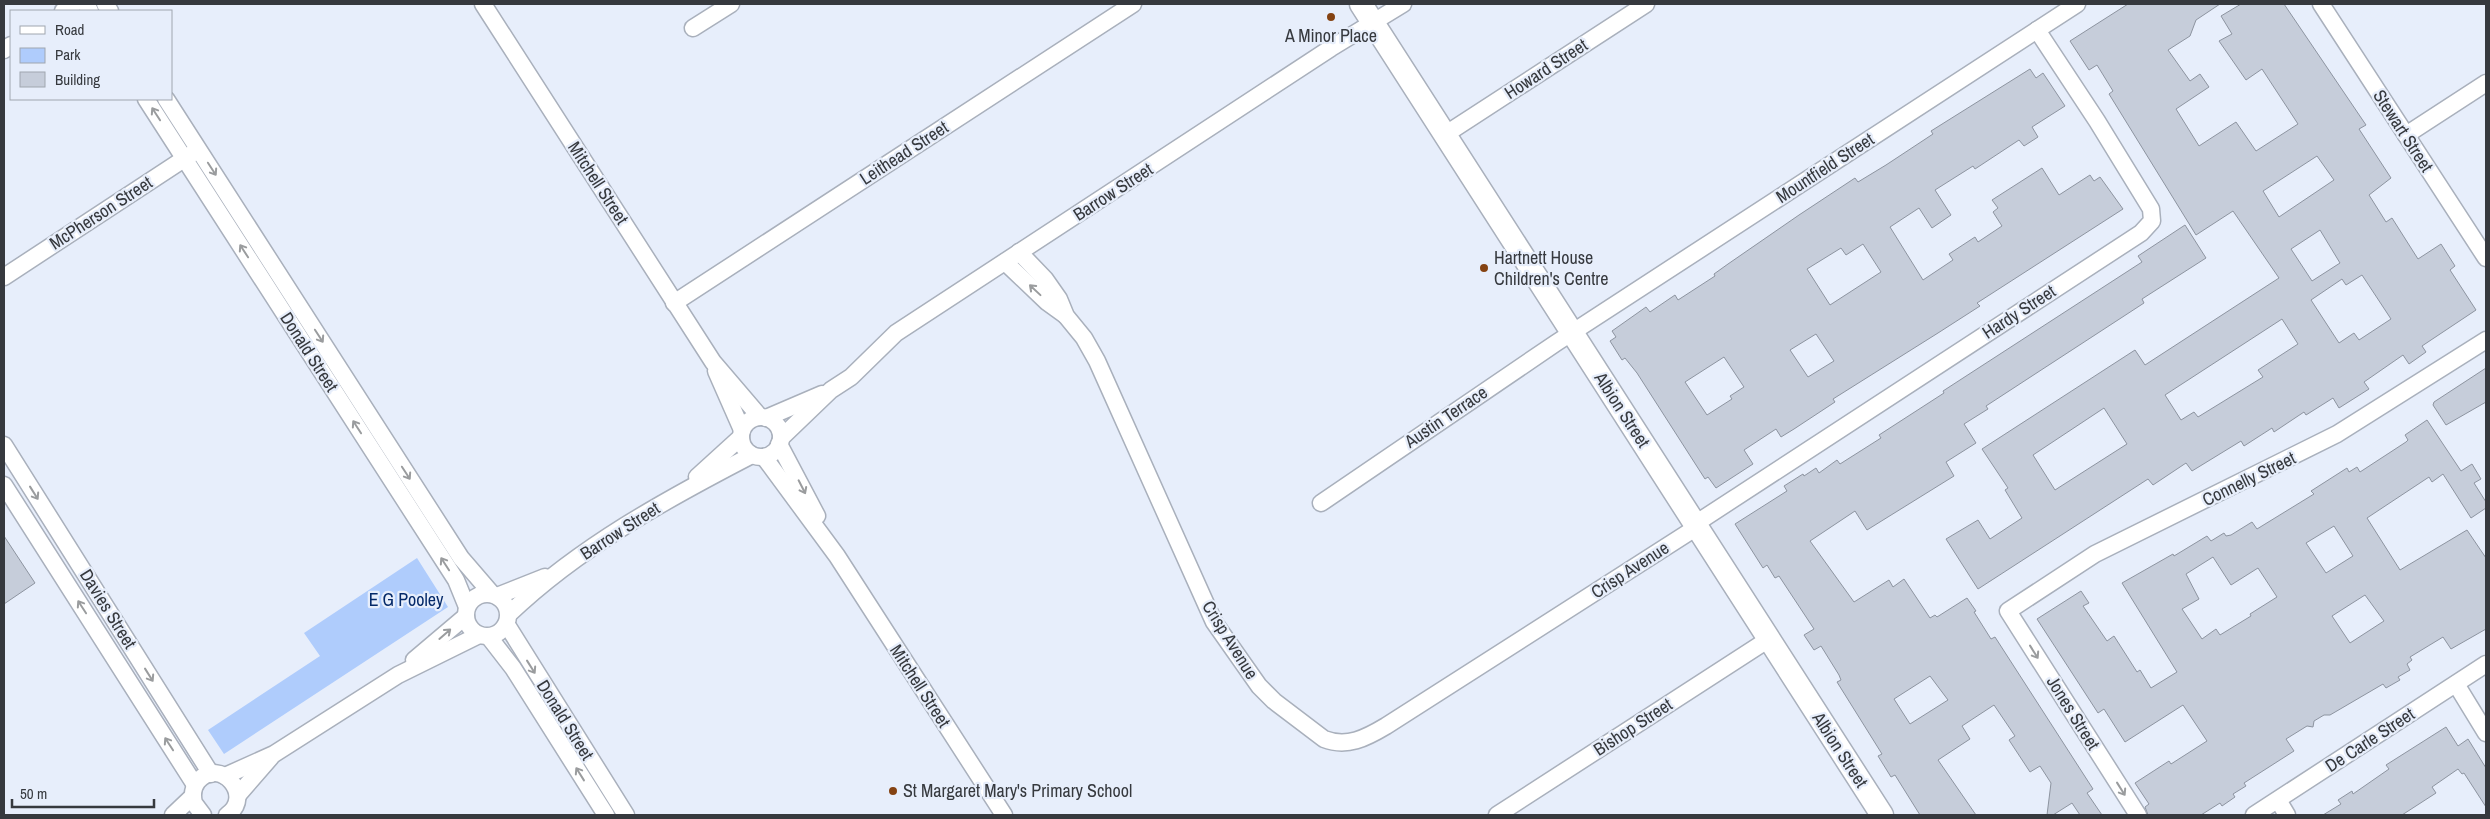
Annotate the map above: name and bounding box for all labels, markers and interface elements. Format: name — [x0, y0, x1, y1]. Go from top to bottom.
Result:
legend — [10, 10, 172, 100]
marker: A Minor Place — [1325, 11, 1337, 23]
text: Road — [55, 19, 84, 40]
place label: A Minor Place — [1284, 23, 1377, 48]
street label: Howard Street — [1499, 32, 1592, 105]
text: Park — [55, 44, 81, 65]
text: Building — [55, 69, 100, 90]
street label: Stewart Street — [2367, 85, 2439, 177]
one-way arrow — [151, 107, 162, 121]
street label: Leithead Street — [855, 115, 953, 191]
street label: Mountfield Street — [1771, 126, 1879, 209]
street label: Mitchell Street — [562, 136, 635, 229]
street label: Barrow Street — [1068, 157, 1157, 227]
one-way arrow — [206, 162, 217, 176]
street label: McPherson Street — [44, 170, 157, 255]
one-way arrow — [239, 244, 249, 258]
place label: Hartnett House Children's Centre — [1494, 245, 1608, 291]
marker: Hartnett House Children's Centre — [1478, 262, 1490, 274]
street label: Hardy Street — [1977, 279, 2060, 345]
one-way arrow — [1028, 285, 1041, 296]
street label: Donald Street — [274, 307, 344, 396]
one-way arrow — [314, 328, 324, 342]
street label: Albion Street — [1588, 366, 1656, 452]
street label: Austin Terrace — [1399, 380, 1492, 454]
one-way arrow — [352, 421, 362, 435]
street label: Connelly Street — [2198, 445, 2300, 512]
one-way arrow — [402, 465, 412, 479]
one-way arrow — [797, 480, 807, 495]
one-way arrow — [29, 486, 39, 500]
street label: Barrow Street — [575, 496, 664, 566]
street label: Crisp Avenue — [1586, 535, 1674, 604]
one-way arrow — [440, 557, 451, 571]
street label: Davies Street — [74, 564, 143, 653]
park label: E G Pooley — [369, 587, 444, 612]
street label: Crisp Avenue — [1196, 596, 1264, 684]
one-way arrow — [76, 601, 86, 615]
one-way arrow — [438, 628, 451, 639]
street label: Mitchell Street — [884, 639, 957, 732]
one-way arrow — [2029, 645, 2039, 659]
one-way arrow — [527, 659, 537, 673]
one-way arrow — [144, 667, 154, 681]
street label: Jones Street — [2041, 671, 2106, 755]
street label: Donald Street — [531, 675, 600, 765]
street label: Bishop Street — [1588, 692, 1677, 761]
street label: De Carle Street — [2320, 701, 2419, 778]
street label: Albion Street — [1806, 706, 1874, 792]
one-way arrow — [164, 738, 174, 752]
one-way arrow — [575, 767, 586, 781]
scale bar — [12, 776, 155, 808]
place label: St Margaret Mary's Primary School — [903, 778, 1132, 803]
one-way arrow — [2116, 782, 2126, 796]
text: 50 m — [20, 783, 47, 804]
marker: St Margaret Mary's Primary School — [887, 785, 899, 797]

